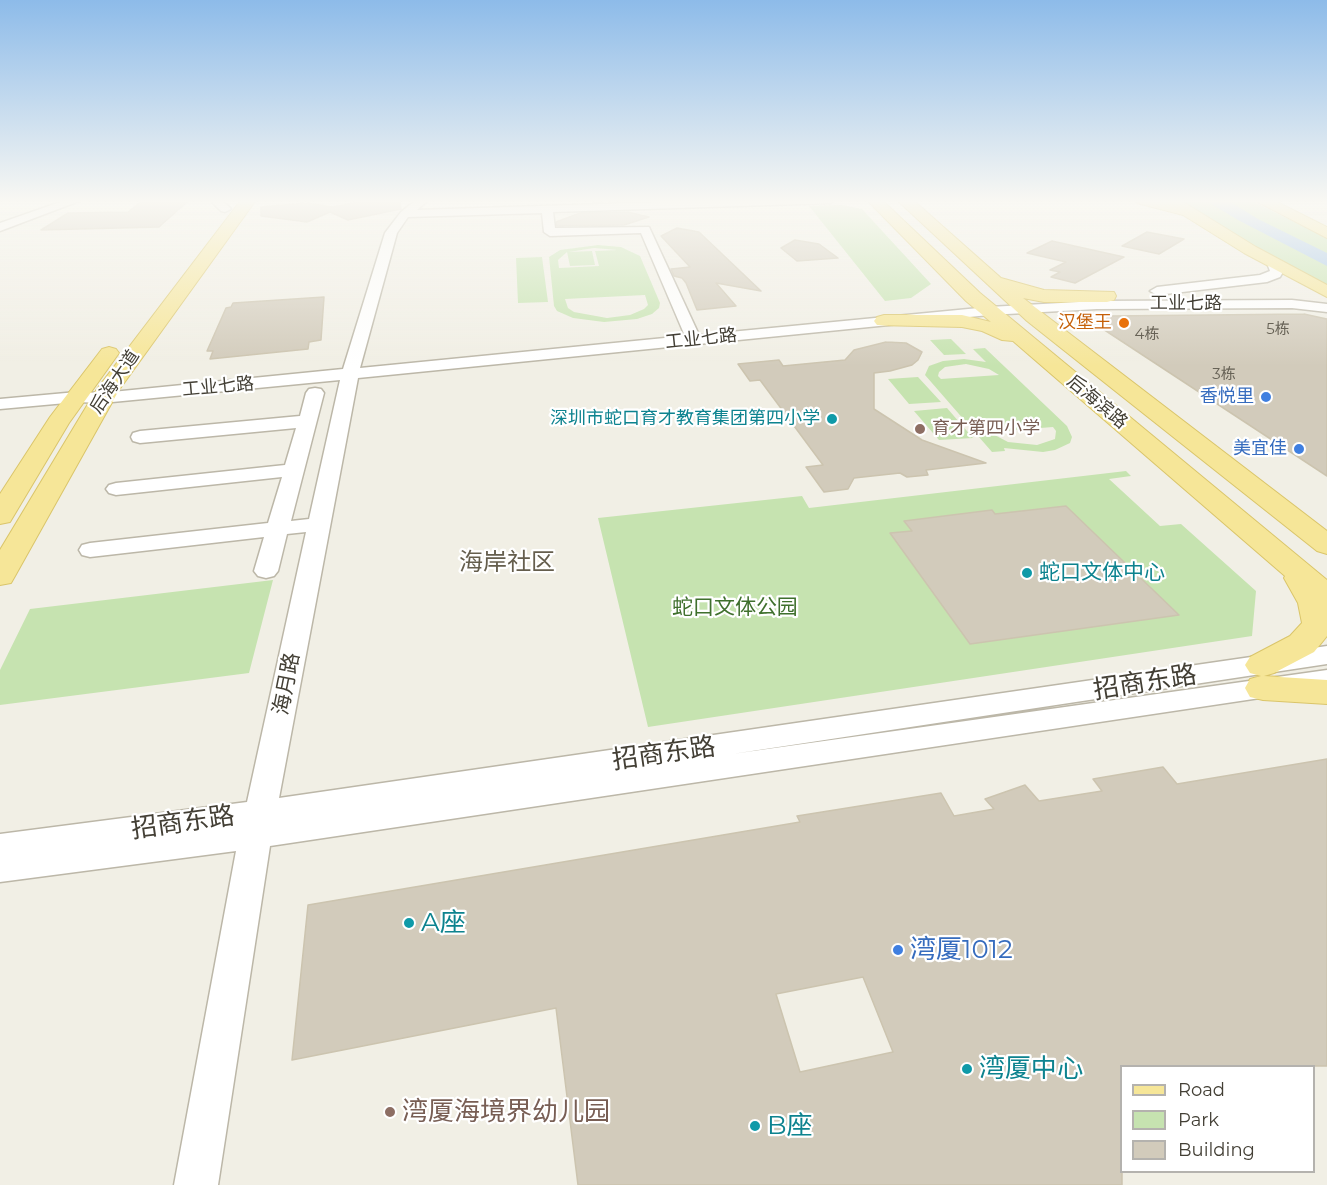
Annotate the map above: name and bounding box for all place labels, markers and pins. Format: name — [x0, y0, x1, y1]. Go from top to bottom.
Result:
place label: 汉堡王 — [1058, 312, 1112, 334]
marker: 汉堡王 — [1117, 316, 1131, 330]
place label: 香悦里 — [1200, 386, 1254, 408]
marker: 香悦里 — [1259, 390, 1273, 404]
place label: 深圳市蛇口育才教育集团第四小学 — [550, 408, 820, 430]
marker: 深圳市蛇口育才教育集团第四小学 — [825, 412, 839, 426]
place label: 育才第四小学 — [932, 418, 1040, 440]
marker: 育才第四小学 — [913, 422, 927, 436]
place label: 美宜佳 — [1233, 438, 1287, 460]
marker: 美宜佳 — [1292, 442, 1306, 456]
place label: 蛇口文体中心 — [1039, 560, 1165, 586]
marker: 蛇口文体中心 — [1020, 566, 1034, 580]
place label: A座 — [421, 907, 466, 939]
marker: A座 — [402, 916, 416, 930]
place label: 湾厦1012 — [910, 934, 1013, 966]
marker: 湾厦1012 — [891, 943, 905, 957]
place label: 湾厦中心 — [979, 1053, 1083, 1085]
marker: 湾厦中心 — [960, 1062, 974, 1076]
place label: 湾厦海境界幼儿园 — [402, 1096, 610, 1128]
marker: 湾厦海境界幼儿园 — [383, 1105, 397, 1119]
place label: B座 — [767, 1110, 813, 1142]
marker: B座 — [748, 1119, 762, 1133]

